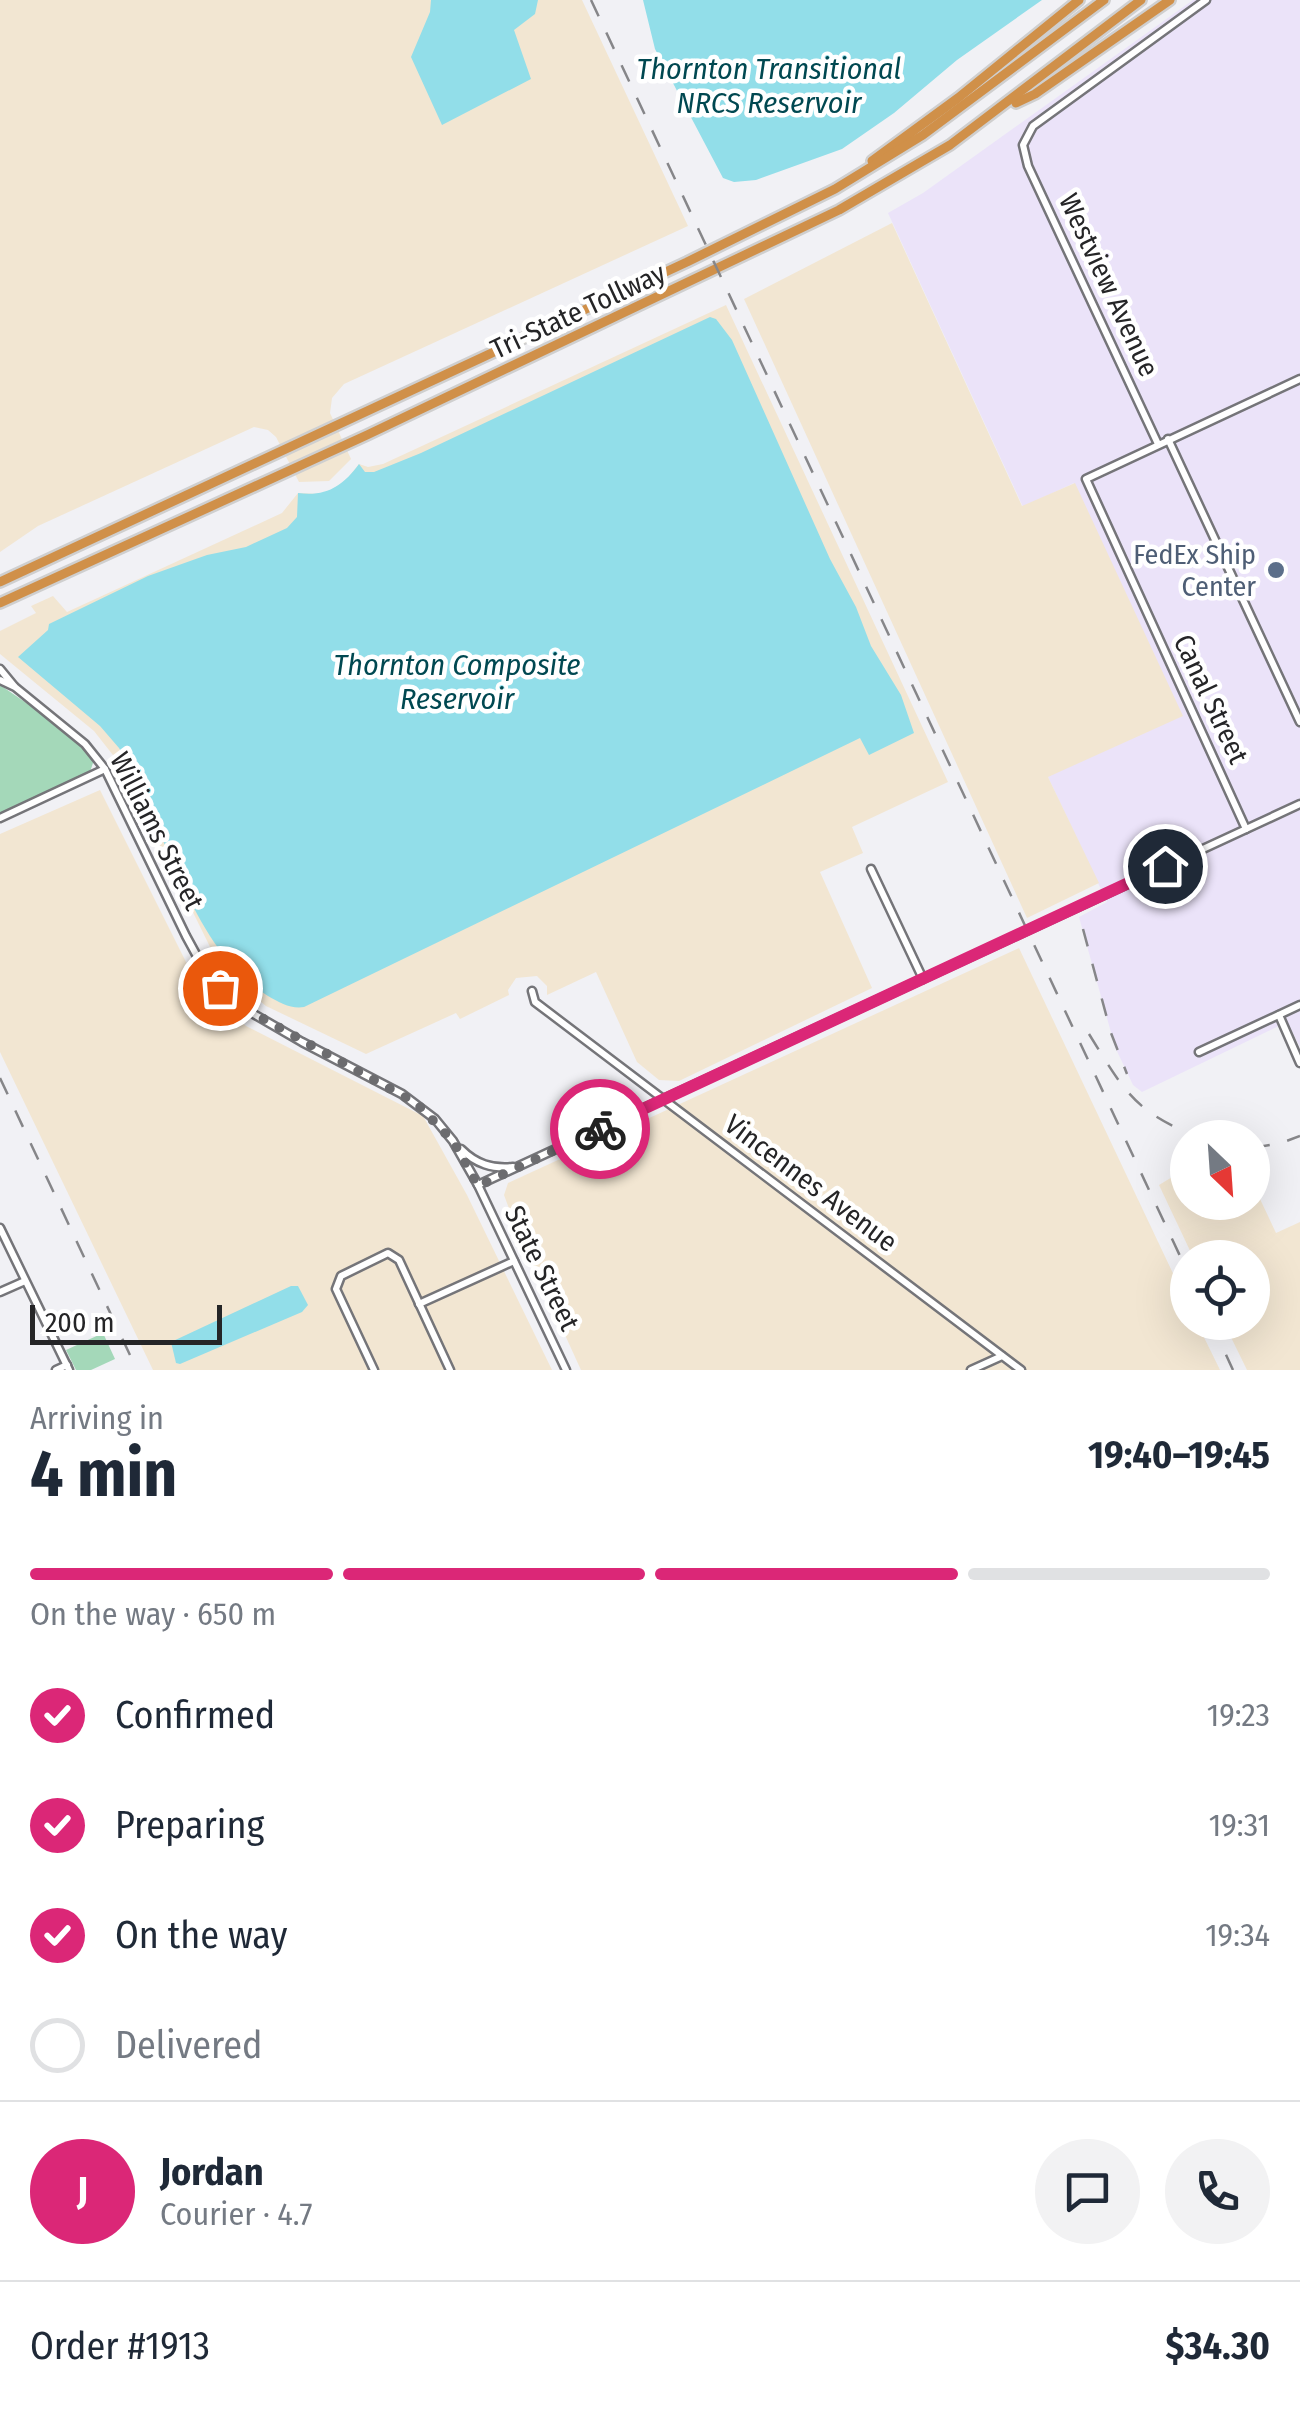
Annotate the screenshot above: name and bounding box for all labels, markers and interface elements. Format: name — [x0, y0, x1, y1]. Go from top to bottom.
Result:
water label: Thornton Transitional NRCS Reservoir — [637, 51, 901, 121]
street label: Westview Avenue — [1052, 188, 1166, 382]
street label: Tri-State Tollway — [486, 256, 671, 366]
place label: FedEx Ship Center — [1133, 538, 1256, 603]
marker: FedEx Ship Center — [1265, 559, 1287, 581]
street label: Canal Street — [1167, 629, 1256, 770]
water label: Thornton Composite Reservoir — [333, 647, 581, 717]
street label: Williams Street — [103, 747, 211, 916]
pin — [1123, 824, 1208, 909]
icon: home — [1138, 839, 1193, 894]
pin — [178, 946, 263, 1031]
icon: bag — [193, 961, 248, 1016]
courier — [550, 1079, 650, 1179]
icon: bike — [573, 1102, 628, 1157]
street label: Vincennes Avenue — [718, 1107, 904, 1259]
north arrow — [1170, 1120, 1270, 1220]
map controls — [1170, 1120, 1270, 1340]
street label: State Street — [498, 1200, 587, 1336]
button: locate — [1170, 1240, 1270, 1340]
scale bar — [30, 1300, 222, 1344]
text: 200 m — [45, 1306, 115, 1339]
text: Arriving in — [30, 1399, 164, 1437]
text: 19:40–19:45 — [1088, 1432, 1270, 1478]
text: 4 min — [30, 1435, 177, 1513]
text: On the way · 650 m — [30, 1595, 276, 1633]
icon: check — [30, 1688, 85, 1743]
text: Confirmed — [115, 1692, 275, 1738]
text: 19:23 — [1207, 1696, 1270, 1734]
icon: check — [30, 1798, 85, 1853]
text: Preparing — [115, 1802, 264, 1848]
text: 19:31 — [1209, 1806, 1270, 1844]
icon: check — [30, 1908, 85, 1963]
text: On the way — [115, 1912, 287, 1958]
text: 19:34 — [1205, 1916, 1270, 1954]
text: Delivered — [115, 2022, 262, 2068]
button: chat — [1035, 2139, 1140, 2244]
button: phone — [1165, 2139, 1270, 2244]
text: Jordan — [160, 2149, 264, 2195]
text: J — [77, 2168, 88, 2214]
text: Courier · 4.7 — [160, 2195, 312, 2233]
text: Order #1913 — [30, 2323, 210, 2369]
text: $34.30 — [1166, 2323, 1270, 2369]

